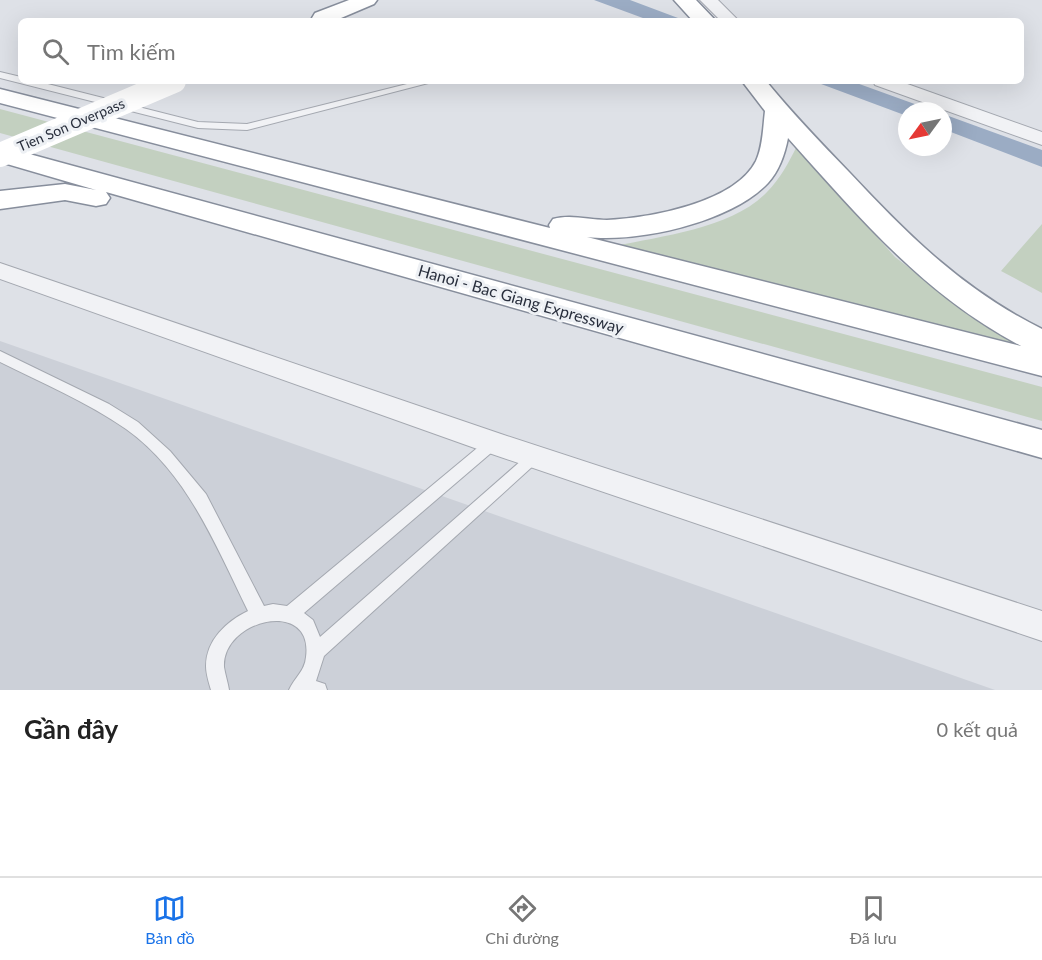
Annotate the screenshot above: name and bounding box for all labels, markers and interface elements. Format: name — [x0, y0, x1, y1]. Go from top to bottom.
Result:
search box — [18, 18, 1024, 84]
icon: search — [39, 35, 72, 68]
text: Tìm kiếm — [87, 38, 176, 65]
street label: Tien Son Overpass — [15, 94, 127, 155]
north arrow — [898, 102, 952, 156]
street label: Hanoi - Bac Giang Expressway — [416, 260, 627, 337]
text: Gần đây — [24, 713, 118, 745]
text: 0 kết quả — [937, 717, 1018, 741]
tab: Bản đồ — [145, 892, 195, 947]
tab: Chỉ đường — [485, 892, 559, 947]
tab: Đã lưu — [850, 892, 897, 947]

